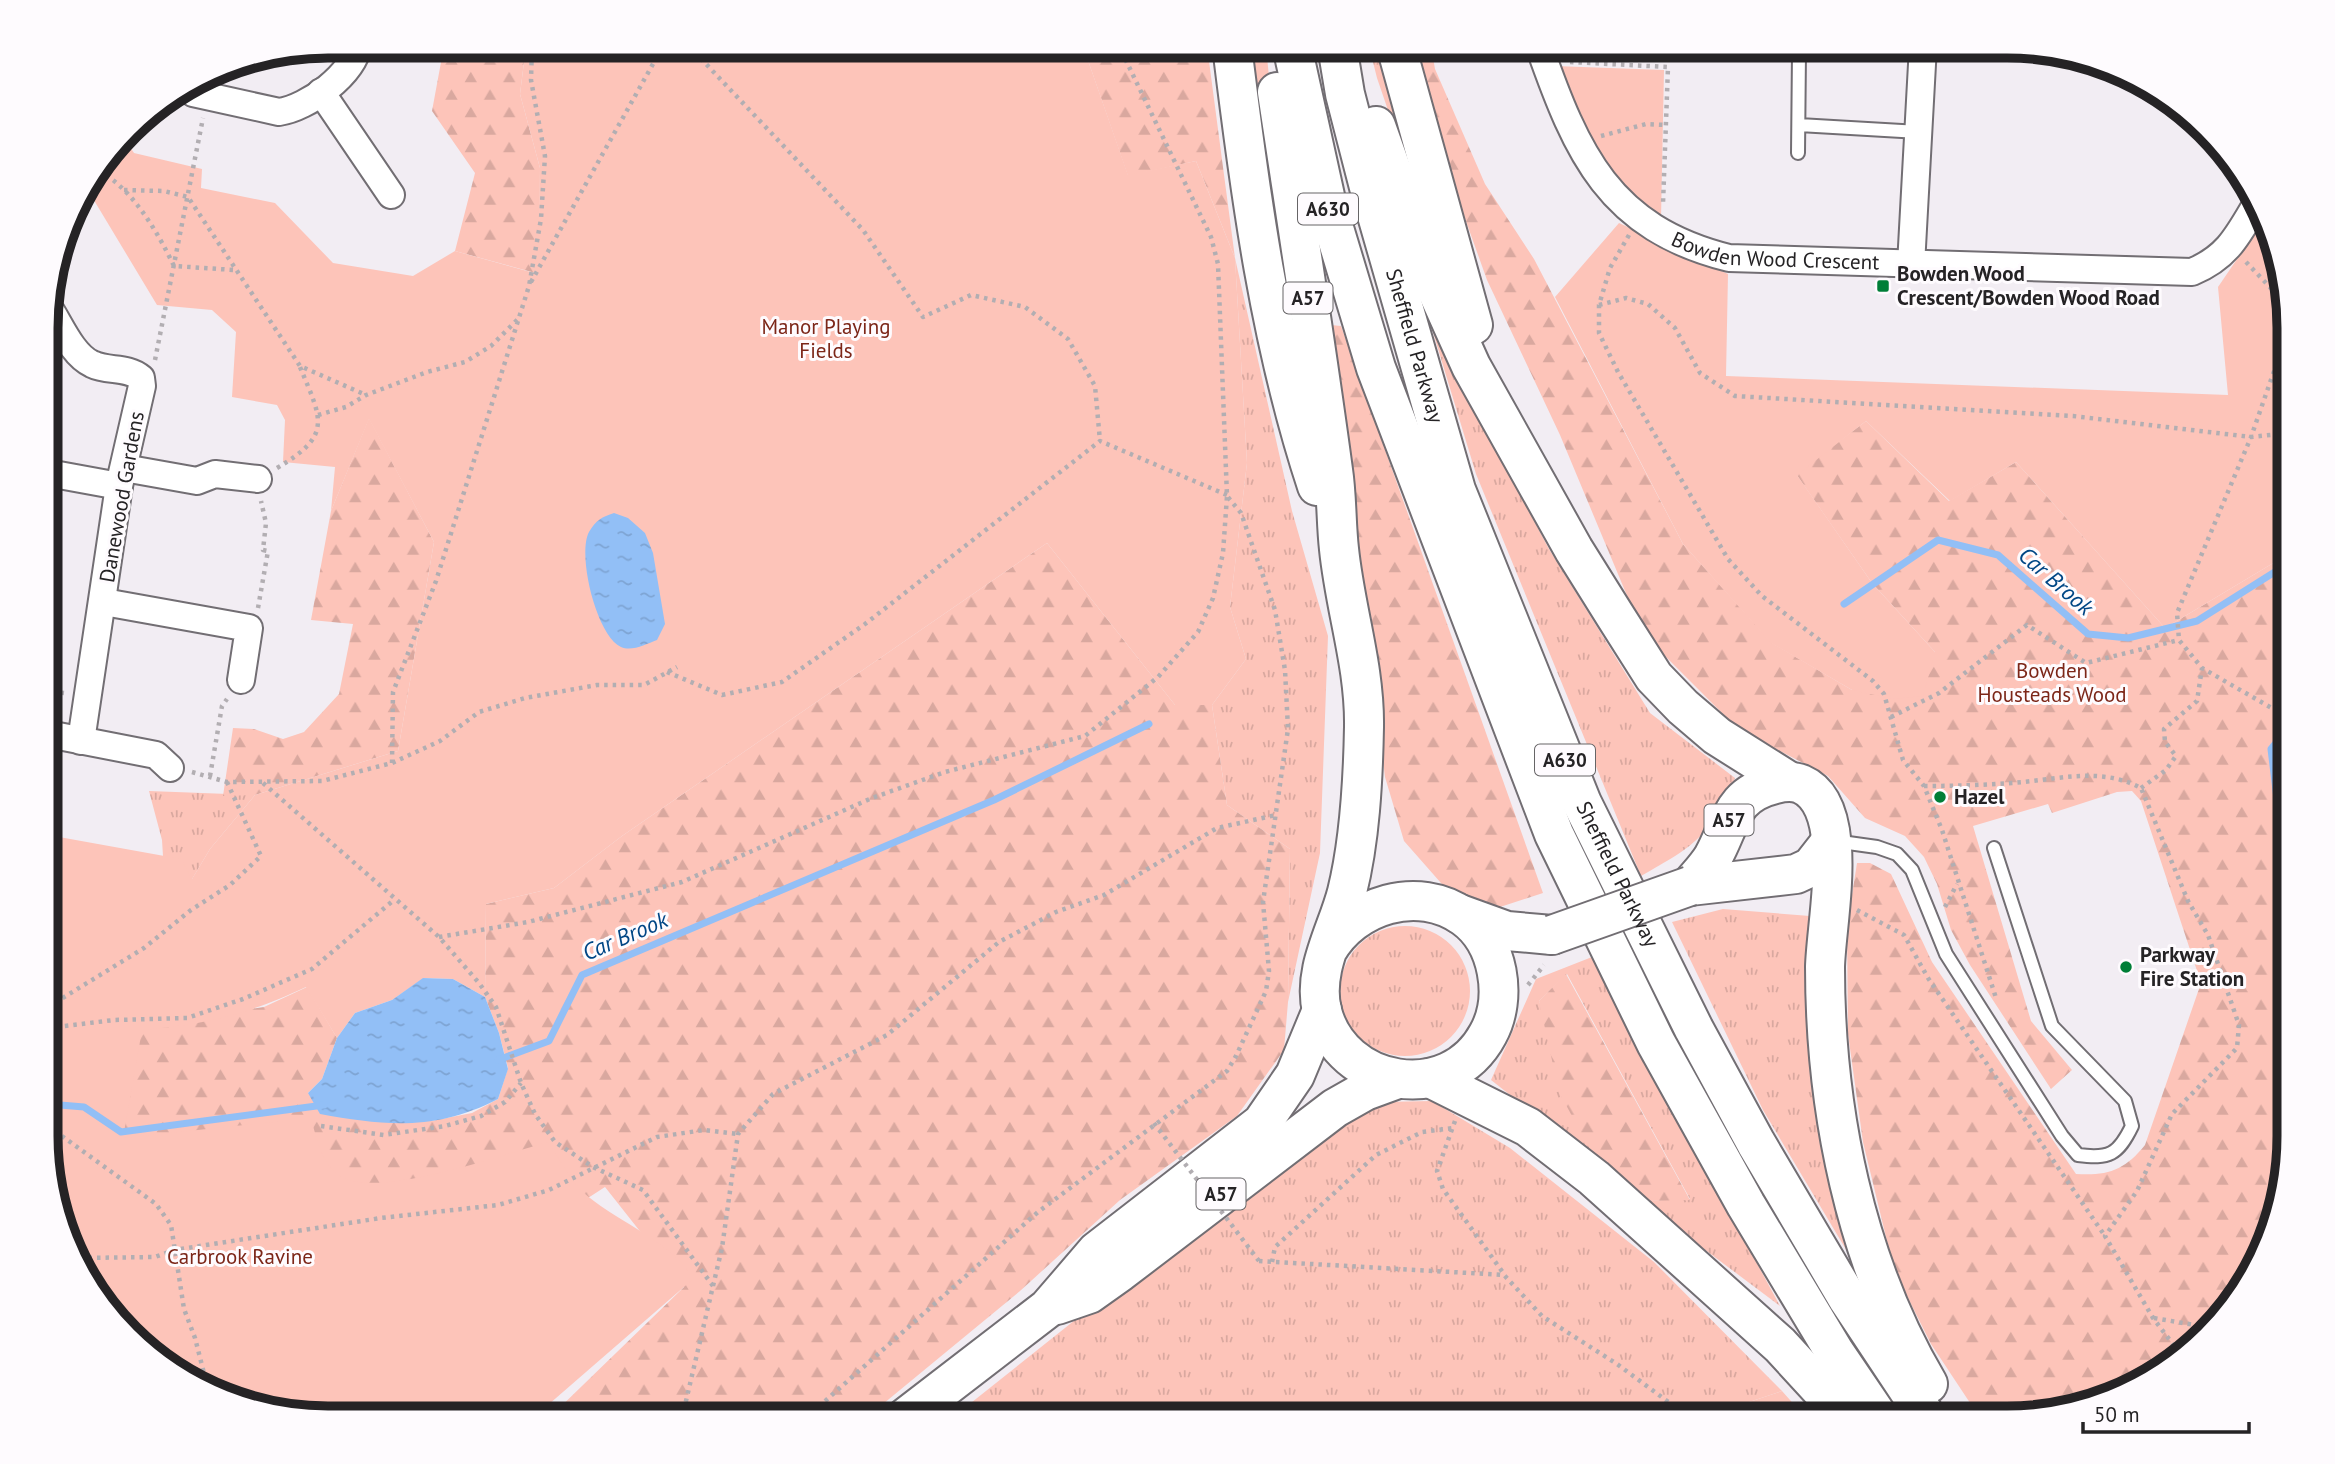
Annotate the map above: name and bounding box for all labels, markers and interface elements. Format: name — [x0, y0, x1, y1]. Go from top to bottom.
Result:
road number: A630 — [1298, 194, 1358, 224]
street label: Bowden Wood Crescent — [1667, 225, 1880, 276]
place label: Bowden Wood Crescent/Bowden Wood Road — [1897, 260, 2160, 311]
street label: Sheffield Parkway — [1380, 265, 1450, 426]
marker: Bowden Wood Crescent/Bowden Wood Road — [1875, 278, 1891, 294]
road number: A57 — [1284, 282, 1332, 314]
park label: Manor Playing Fields — [762, 313, 890, 364]
street label: Danewood Gardens — [93, 409, 150, 585]
water label: Car Brook — [2013, 540, 2101, 622]
park label: Bowden Housteads Wood — [1977, 657, 2127, 708]
road number: A630 — [1535, 744, 1595, 776]
place label: Hazel — [1954, 783, 2005, 810]
marker: Hazel — [1932, 789, 1948, 805]
street label: Sheffield Parkway — [1570, 797, 1665, 952]
road number: A57 — [1704, 804, 1754, 835]
water label: Car Brook — [578, 904, 673, 966]
place label: Parkway Fire Station — [2140, 941, 2244, 992]
marker: Parkway Fire Station — [2118, 959, 2134, 975]
road number: A57 — [1196, 1178, 1246, 1210]
park label: Carbrook Ravine — [167, 1243, 313, 1270]
scale bar — [2083, 1390, 2249, 1434]
text: 50 m — [2094, 1401, 2140, 1428]

